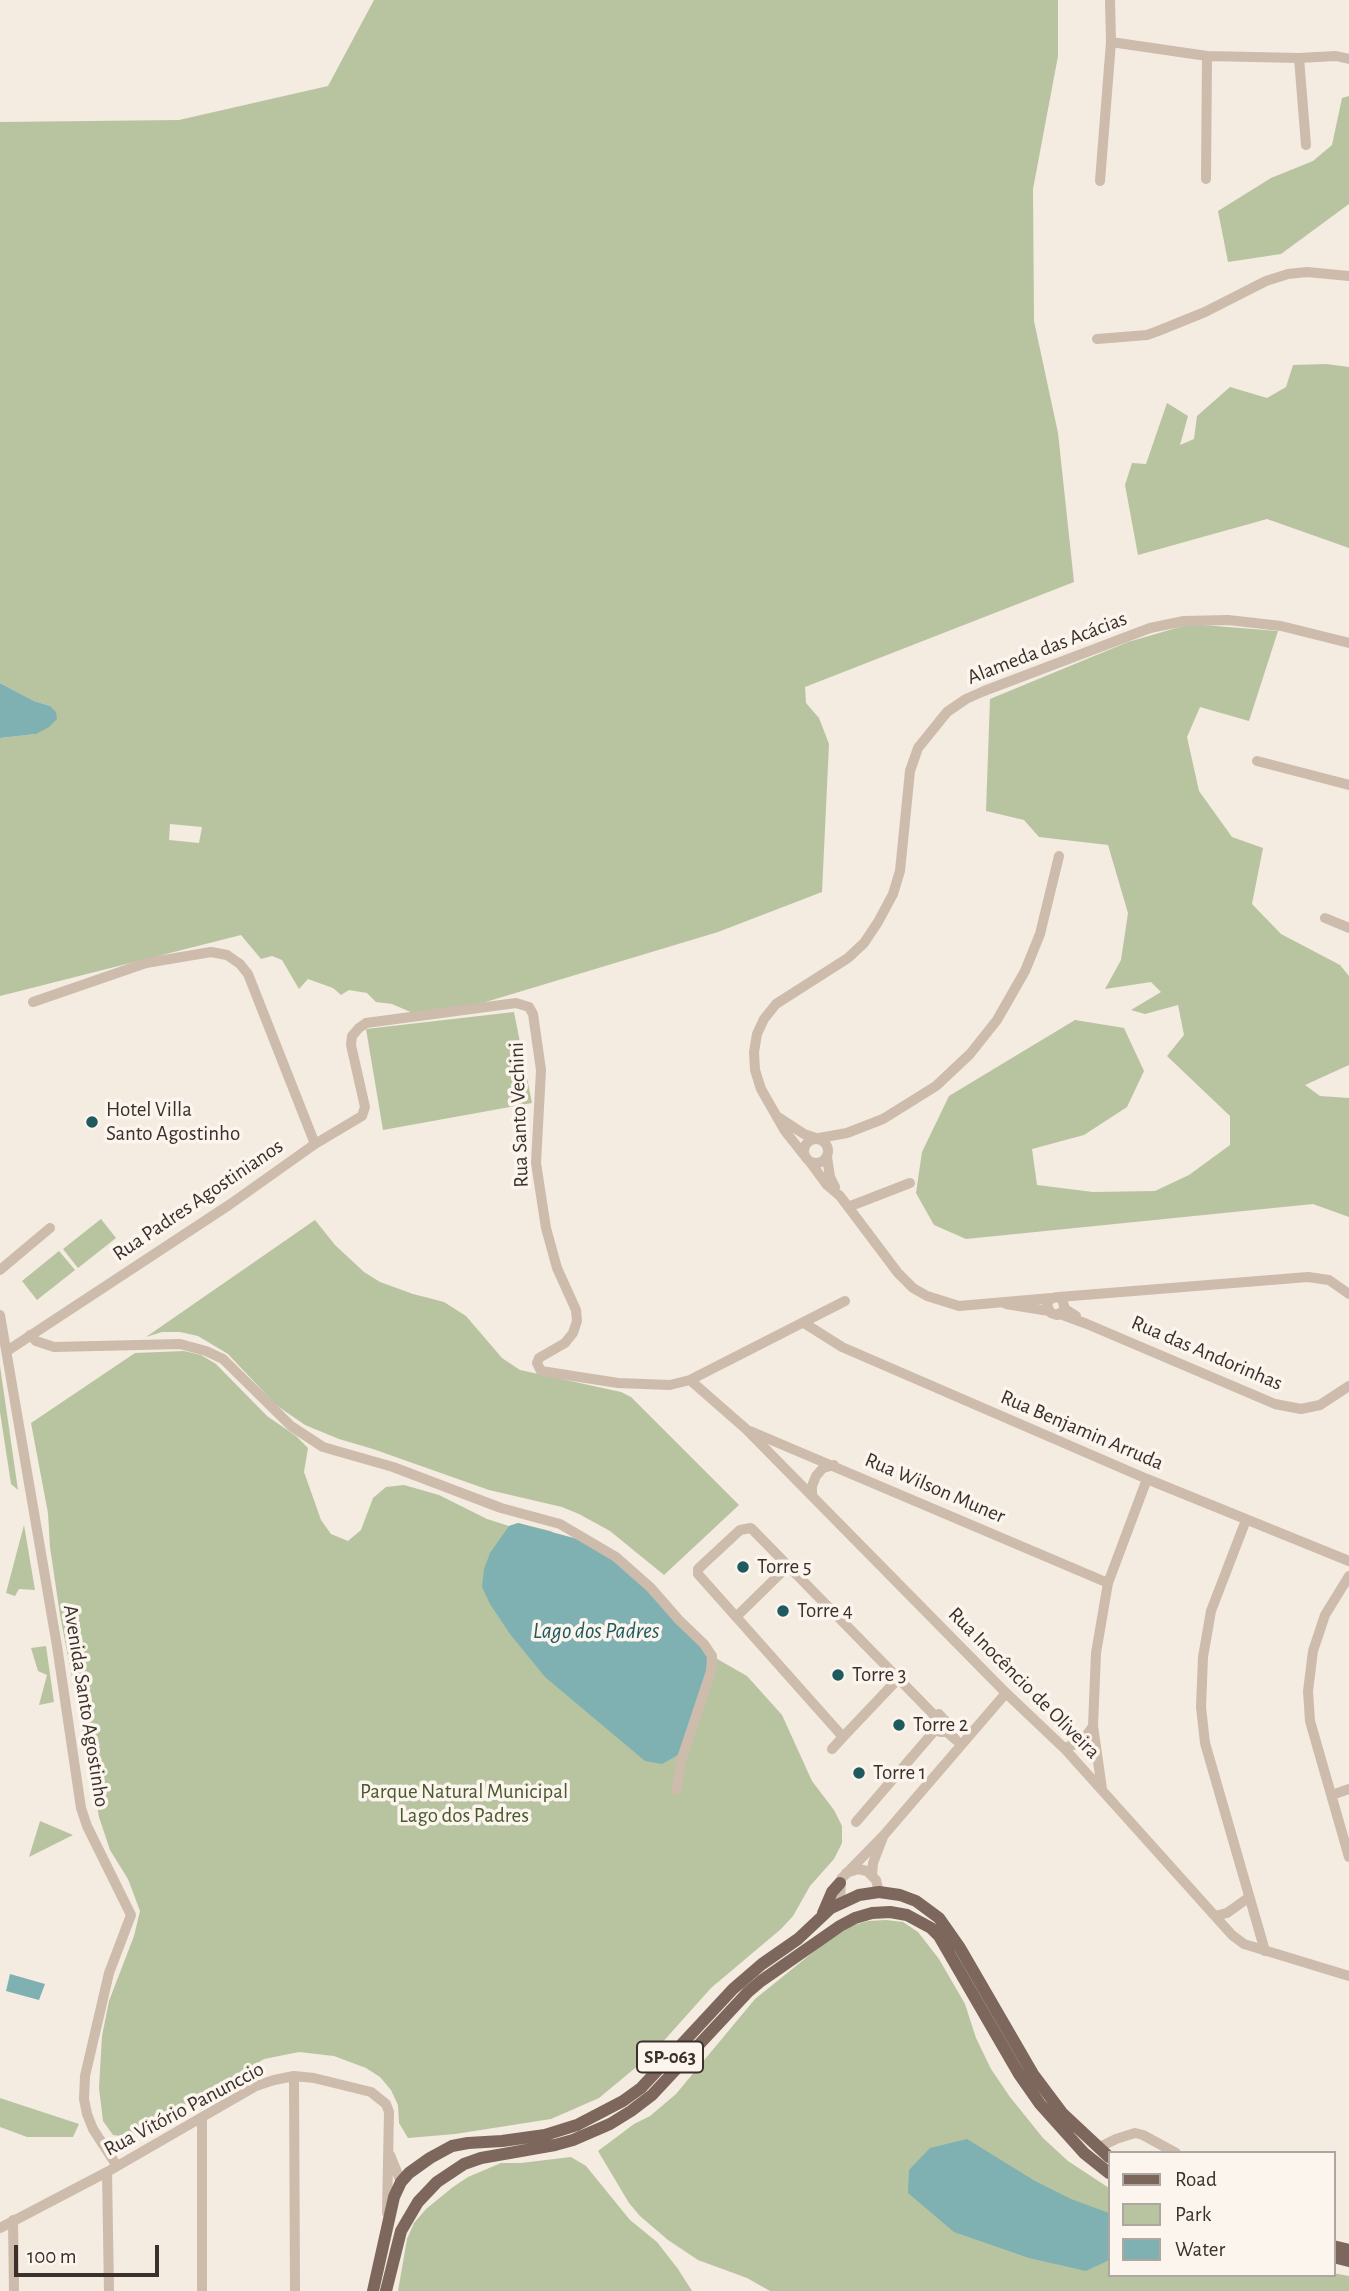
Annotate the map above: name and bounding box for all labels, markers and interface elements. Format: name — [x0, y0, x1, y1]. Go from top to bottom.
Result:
street label: Alameda das Acácias — [964, 606, 1130, 690]
street label: Rua Santo Vechini — [504, 1042, 534, 1188]
place label: Hotel Villa Santo Agostinho — [106, 1097, 240, 1147]
marker: Hotel Villa Santo Agostinho — [84, 1114, 100, 1130]
street label: Rua Padres Agostinianos — [108, 1134, 288, 1266]
street label: Rua das Andorinhas — [1128, 1310, 1286, 1396]
street label: Rua Benjamin Arruda — [997, 1384, 1167, 1476]
street label: Rua Wilson Muner — [861, 1447, 1009, 1529]
place label: Torre 5 — [757, 1554, 811, 1580]
marker: Torre 5 — [735, 1559, 751, 1575]
place label: Torre 4 — [797, 1598, 853, 1624]
street label: Rua Inocêncio de Oliveira — [943, 1602, 1105, 1764]
street label: Avenida Santo Agostinho — [58, 1603, 114, 1809]
marker: Torre 4 — [775, 1603, 791, 1619]
water label: Lago dos Padres — [533, 1617, 659, 1645]
place label: Torre 3 — [852, 1662, 906, 1688]
marker: Torre 3 — [830, 1667, 846, 1683]
place label: Torre 2 — [913, 1712, 968, 1738]
marker: Torre 2 — [891, 1717, 907, 1733]
place label: Torre 1 — [873, 1760, 926, 1786]
marker: Torre 1 — [851, 1765, 867, 1781]
park label: Parque Natural Municipal Lago dos Padres — [360, 1779, 568, 1829]
road number: SP-063 — [637, 2041, 703, 2072]
street label: Rua Vitório Panunccio — [100, 2056, 268, 2162]
legend — [1108, 2151, 1335, 2277]
text: Road — [1175, 2169, 1217, 2190]
text: Park — [1175, 2204, 1211, 2225]
scale bar — [18, 2232, 163, 2276]
text: Water — [1175, 2239, 1225, 2260]
text: 100 m — [27, 2246, 77, 2267]

